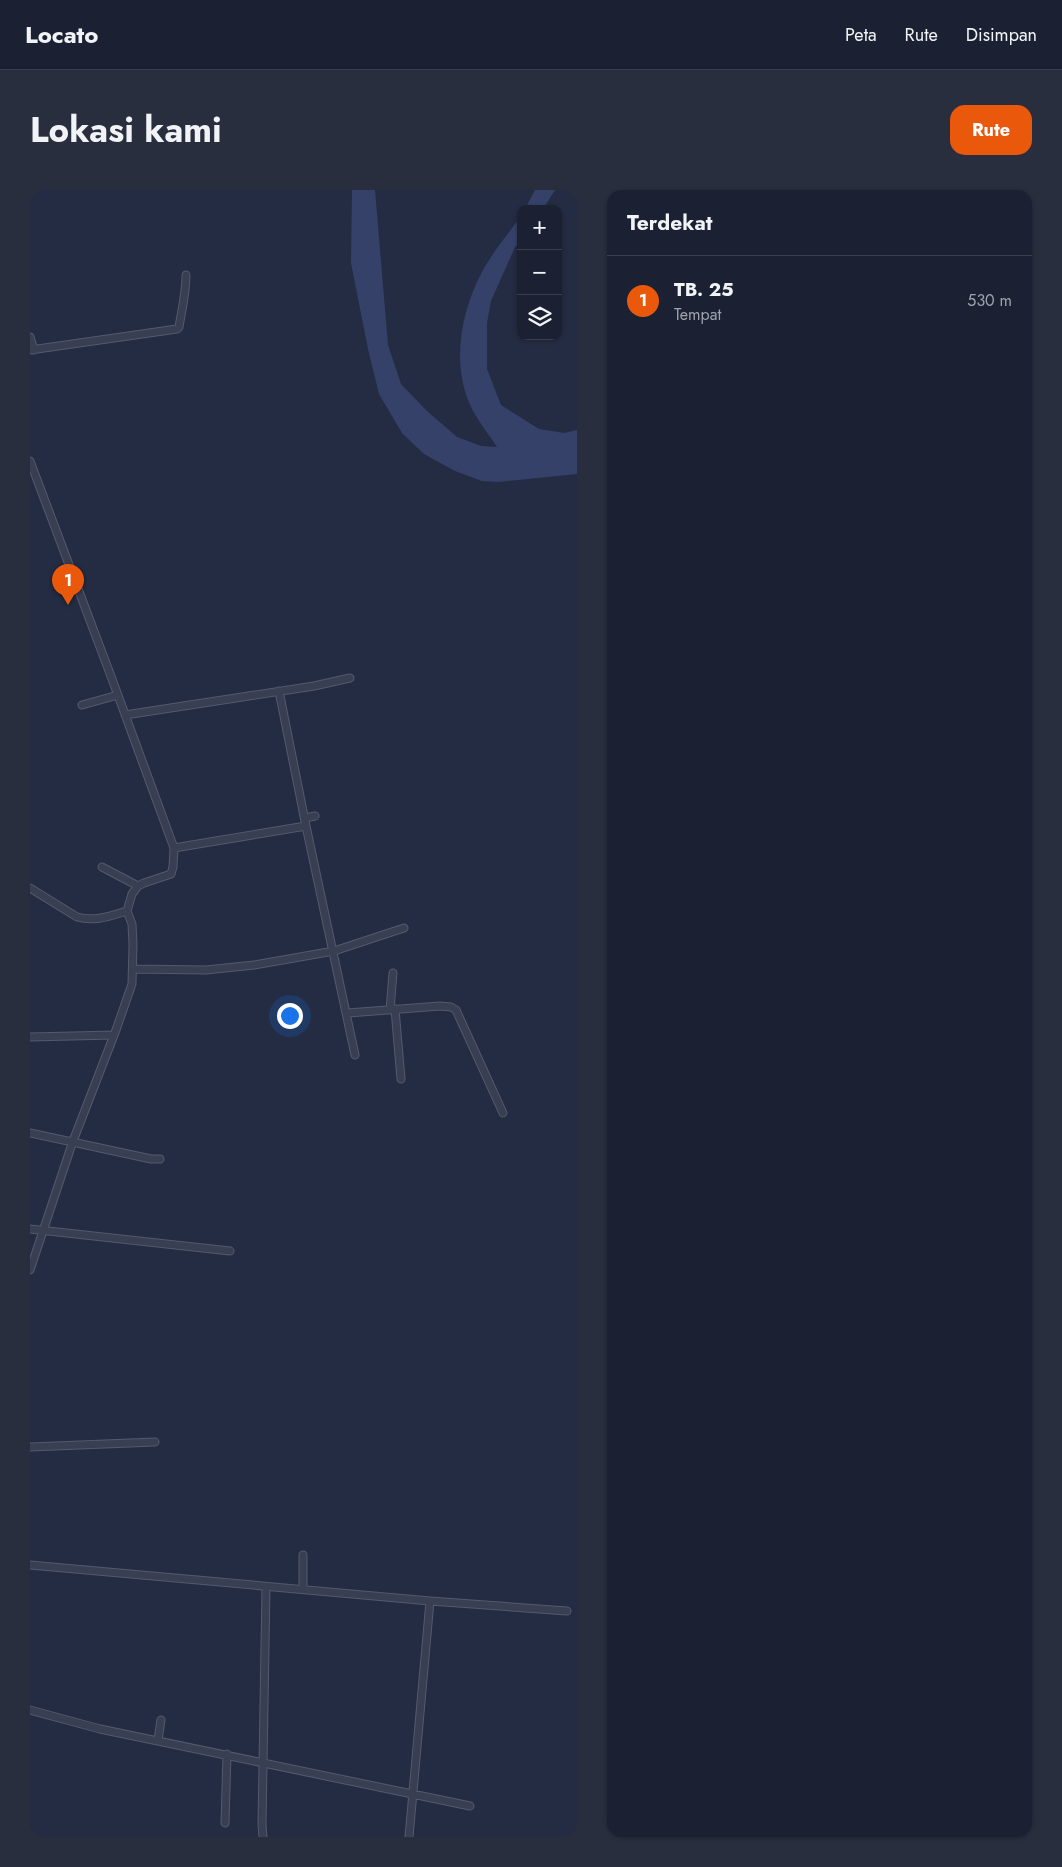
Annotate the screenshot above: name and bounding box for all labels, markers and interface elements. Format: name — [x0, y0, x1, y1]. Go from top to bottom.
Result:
text: Locato — [25, 17, 98, 52]
text: Peta — [845, 22, 877, 48]
text: Rute — [905, 22, 938, 48]
text: Disimpan — [966, 22, 1037, 48]
text: Lokasi kami — [30, 105, 222, 155]
button: Rute — [950, 105, 1032, 155]
map controls — [517, 205, 562, 340]
button: + — [517, 205, 562, 250]
text: Terdekat — [627, 208, 712, 238]
button: − — [517, 250, 562, 295]
text: TB. 25 — [674, 276, 734, 303]
text: 1 — [639, 289, 647, 312]
text: 530 m — [967, 289, 1012, 312]
button: layers — [517, 295, 562, 340]
text: Tempat — [674, 303, 721, 326]
pin: 1 — [52, 564, 84, 605]
your location — [277, 1003, 303, 1029]

